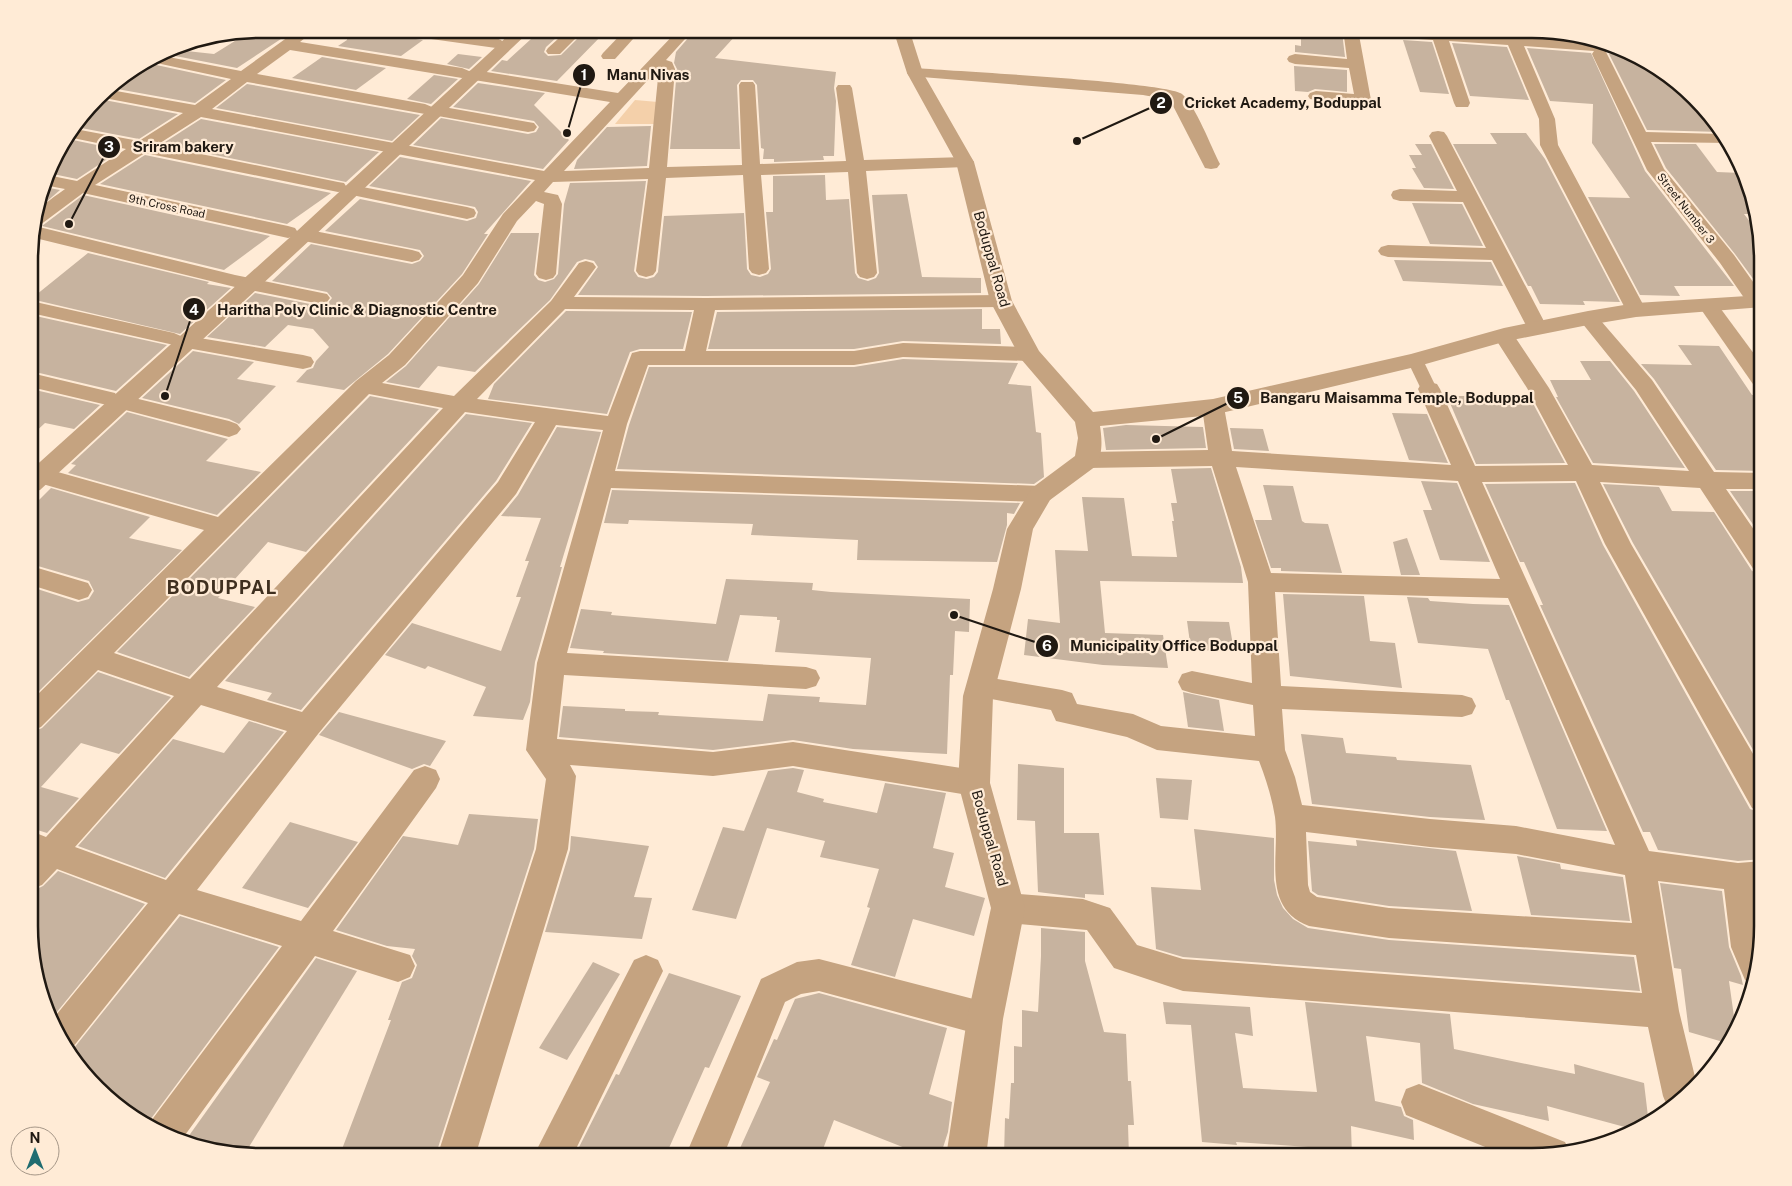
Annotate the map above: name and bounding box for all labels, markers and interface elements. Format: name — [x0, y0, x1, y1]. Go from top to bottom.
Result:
callout: Manu Nivas — [572, 60, 700, 90]
text: 1 — [581, 66, 587, 83]
text: Manu Nivas — [606, 66, 690, 83]
callout: Cricket Academy, Boduppal — [1149, 88, 1391, 118]
text: 2 — [1156, 94, 1166, 111]
text: Cricket Academy, Boduppal — [1184, 94, 1382, 111]
callout: Sriram bakery — [97, 132, 243, 162]
text: 3 — [104, 138, 114, 155]
text: Sriram bakery — [132, 138, 234, 155]
street label: Street Number 3 — [1655, 171, 1717, 246]
street label: 9th Cross Road — [128, 192, 206, 220]
street label: Boduppal Road — [971, 209, 1013, 309]
callout: Haritha Poly Clinic & Diagnostic Centre — [182, 294, 507, 324]
text: 4 — [189, 301, 199, 318]
text: Haritha Poly Clinic & Diagnostic Centre — [217, 301, 497, 318]
callout: Bangaru Maisamma Temple, Boduppal — [1225, 383, 1544, 413]
text: 5 — [1233, 389, 1243, 406]
text: Bangaru Maisamma Temple, Boduppal — [1260, 389, 1534, 406]
district label: BODUPPAL — [166, 576, 278, 598]
callout: Municipality Office Boduppal — [1035, 631, 1288, 661]
text: 6 — [1042, 637, 1052, 654]
text: Municipality Office Boduppal — [1070, 637, 1278, 654]
street label: Boduppal Road — [969, 788, 1011, 888]
north arrow — [10, 1126, 60, 1176]
text: N — [30, 1130, 40, 1146]

